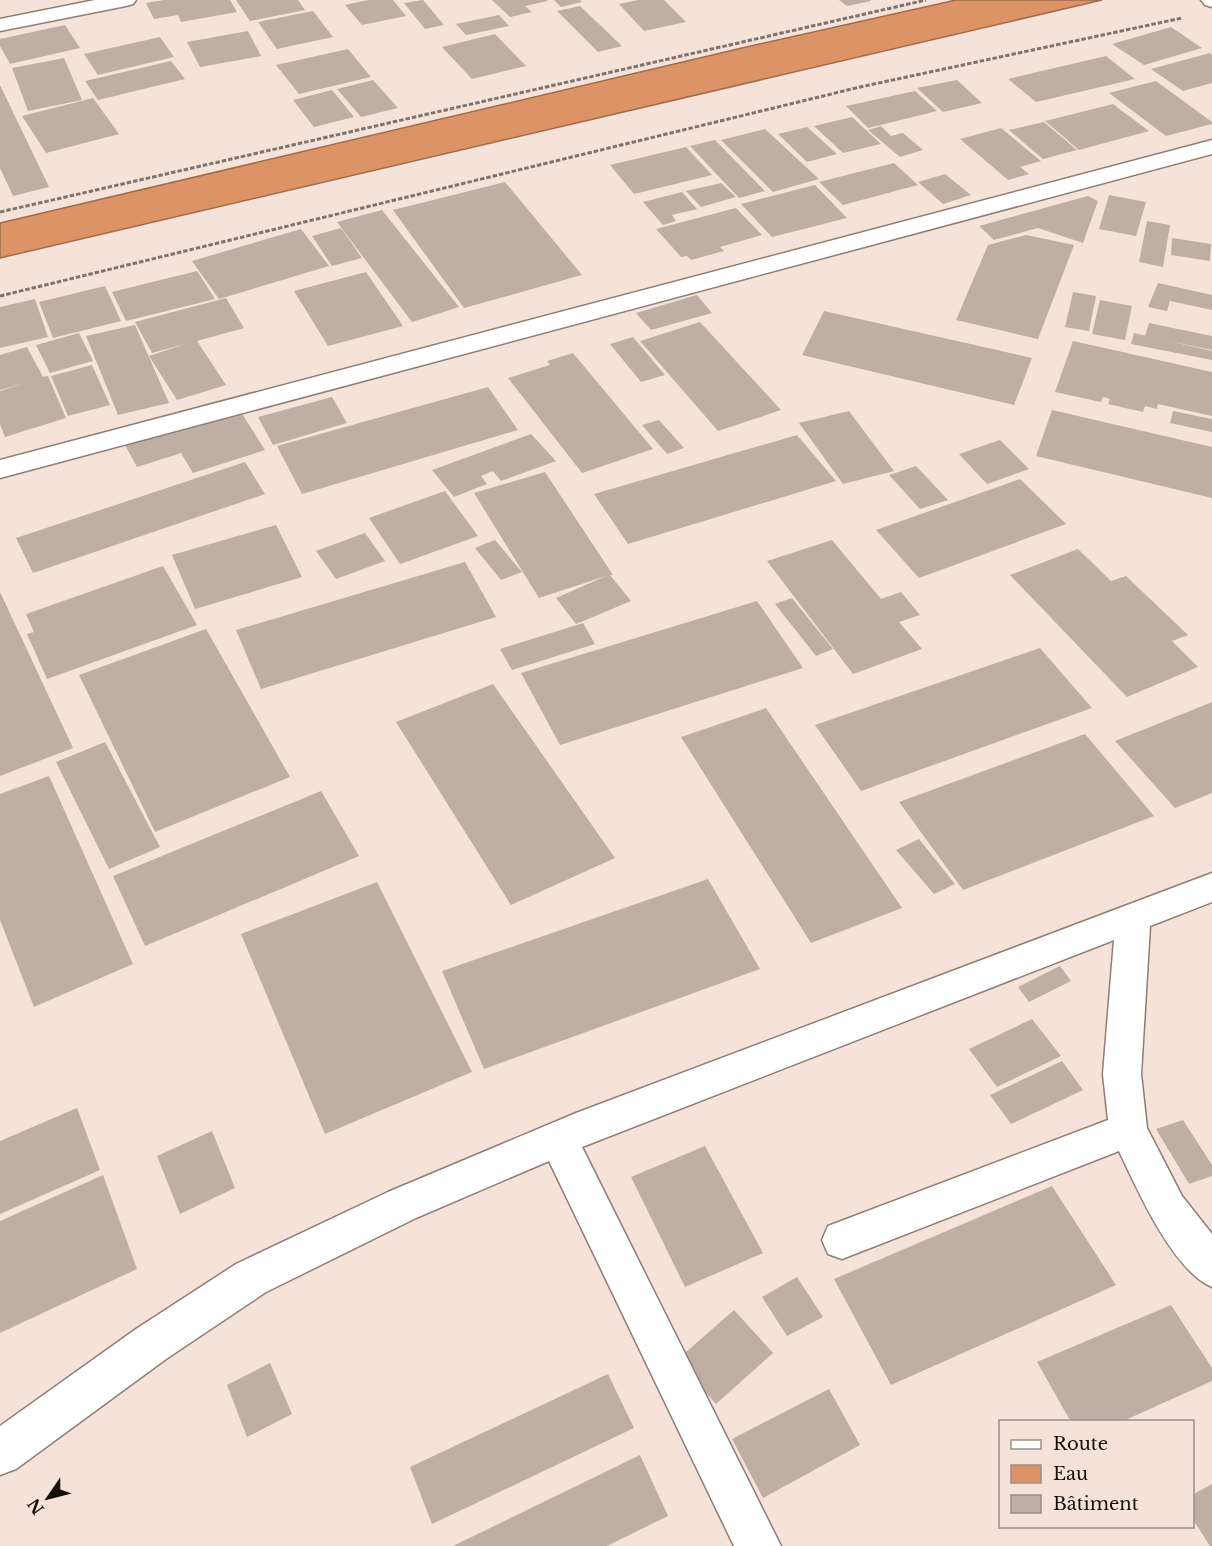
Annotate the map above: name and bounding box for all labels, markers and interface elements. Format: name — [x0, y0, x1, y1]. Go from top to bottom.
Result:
legend — [999, 1420, 1194, 1528]
text: Route — [1053, 1433, 1108, 1455]
text: Eau — [1053, 1463, 1088, 1485]
north arrow — [18, 1468, 78, 1528]
text: Bâtiment — [1053, 1493, 1139, 1515]
text: N — [23, 1495, 48, 1519]

